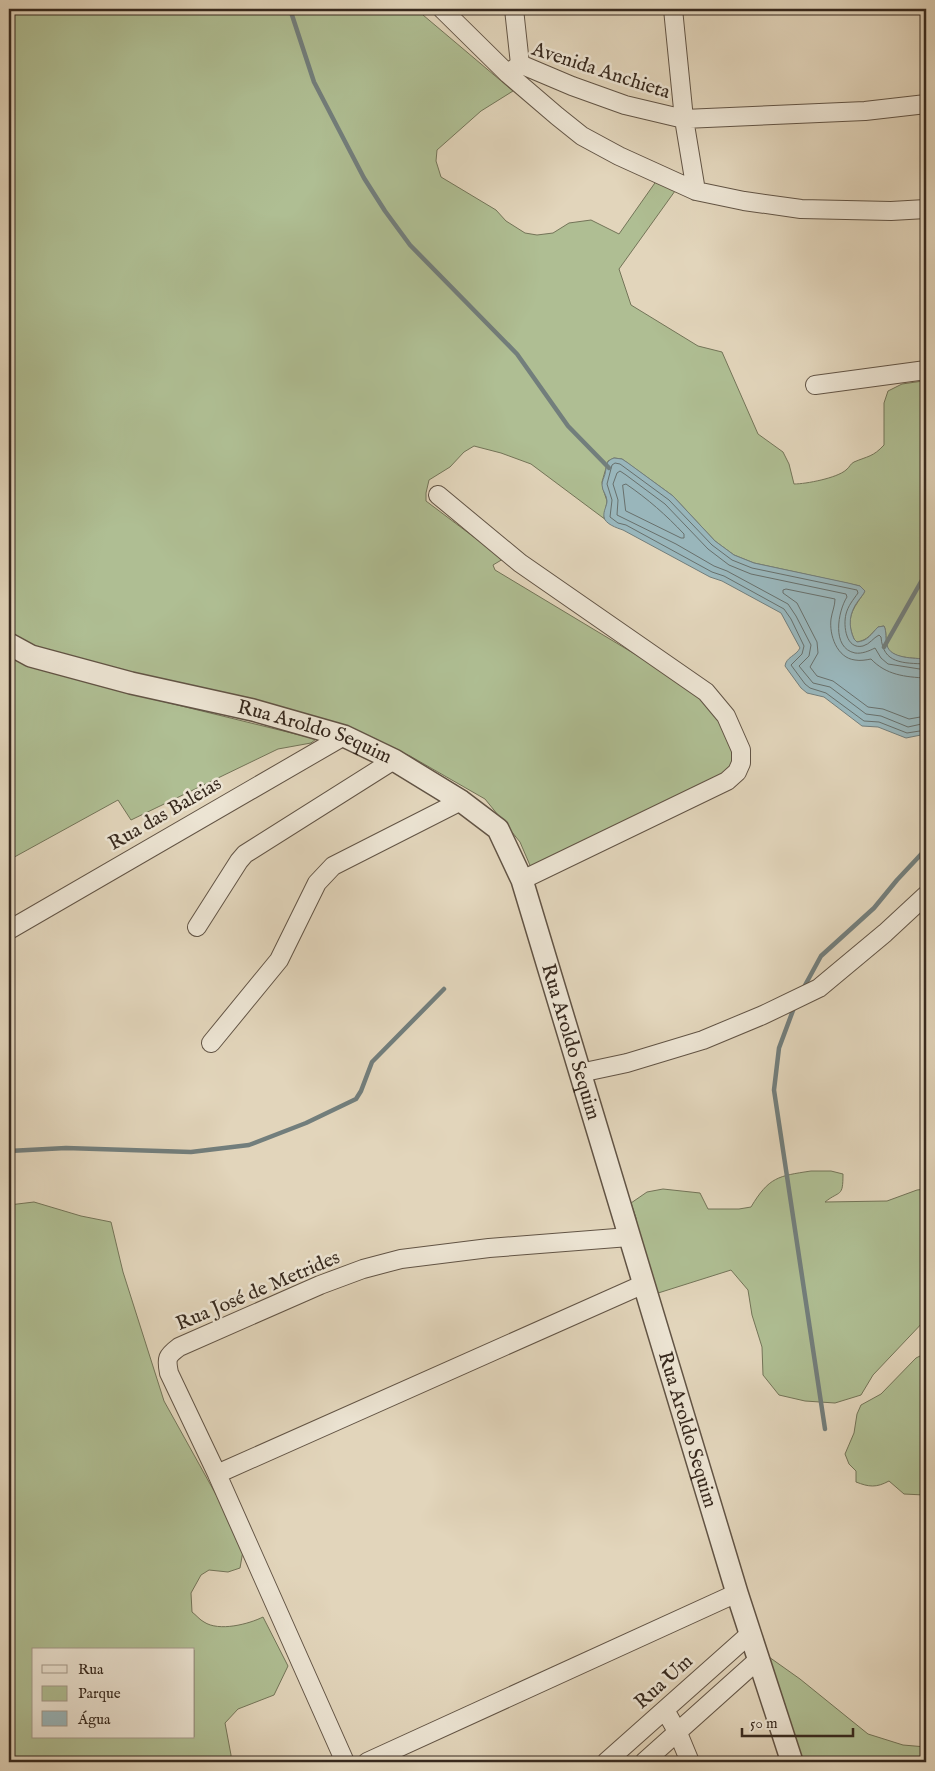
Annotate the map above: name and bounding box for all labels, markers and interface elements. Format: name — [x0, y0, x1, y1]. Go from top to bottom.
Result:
street label: Avenida Anchieta — [528, 37, 674, 105]
street label: Rua Aroldo Sequim — [235, 694, 396, 770]
street label: Rua das Baleias — [104, 772, 226, 856]
street label: Rua Aroldo Sequim — [535, 961, 606, 1123]
street label: Rua José de Metrides — [172, 1245, 344, 1337]
street label: Rua Aroldo Sequim — [652, 1348, 723, 1511]
legend — [32, 1648, 195, 1738]
street label: Rua Um — [629, 1649, 699, 1715]
text: Rua — [78, 1660, 104, 1679]
text: Parque — [78, 1684, 121, 1703]
scale bar — [742, 1706, 854, 1738]
text: Água — [77, 1710, 111, 1729]
text: 50 m — [750, 1714, 778, 1733]

